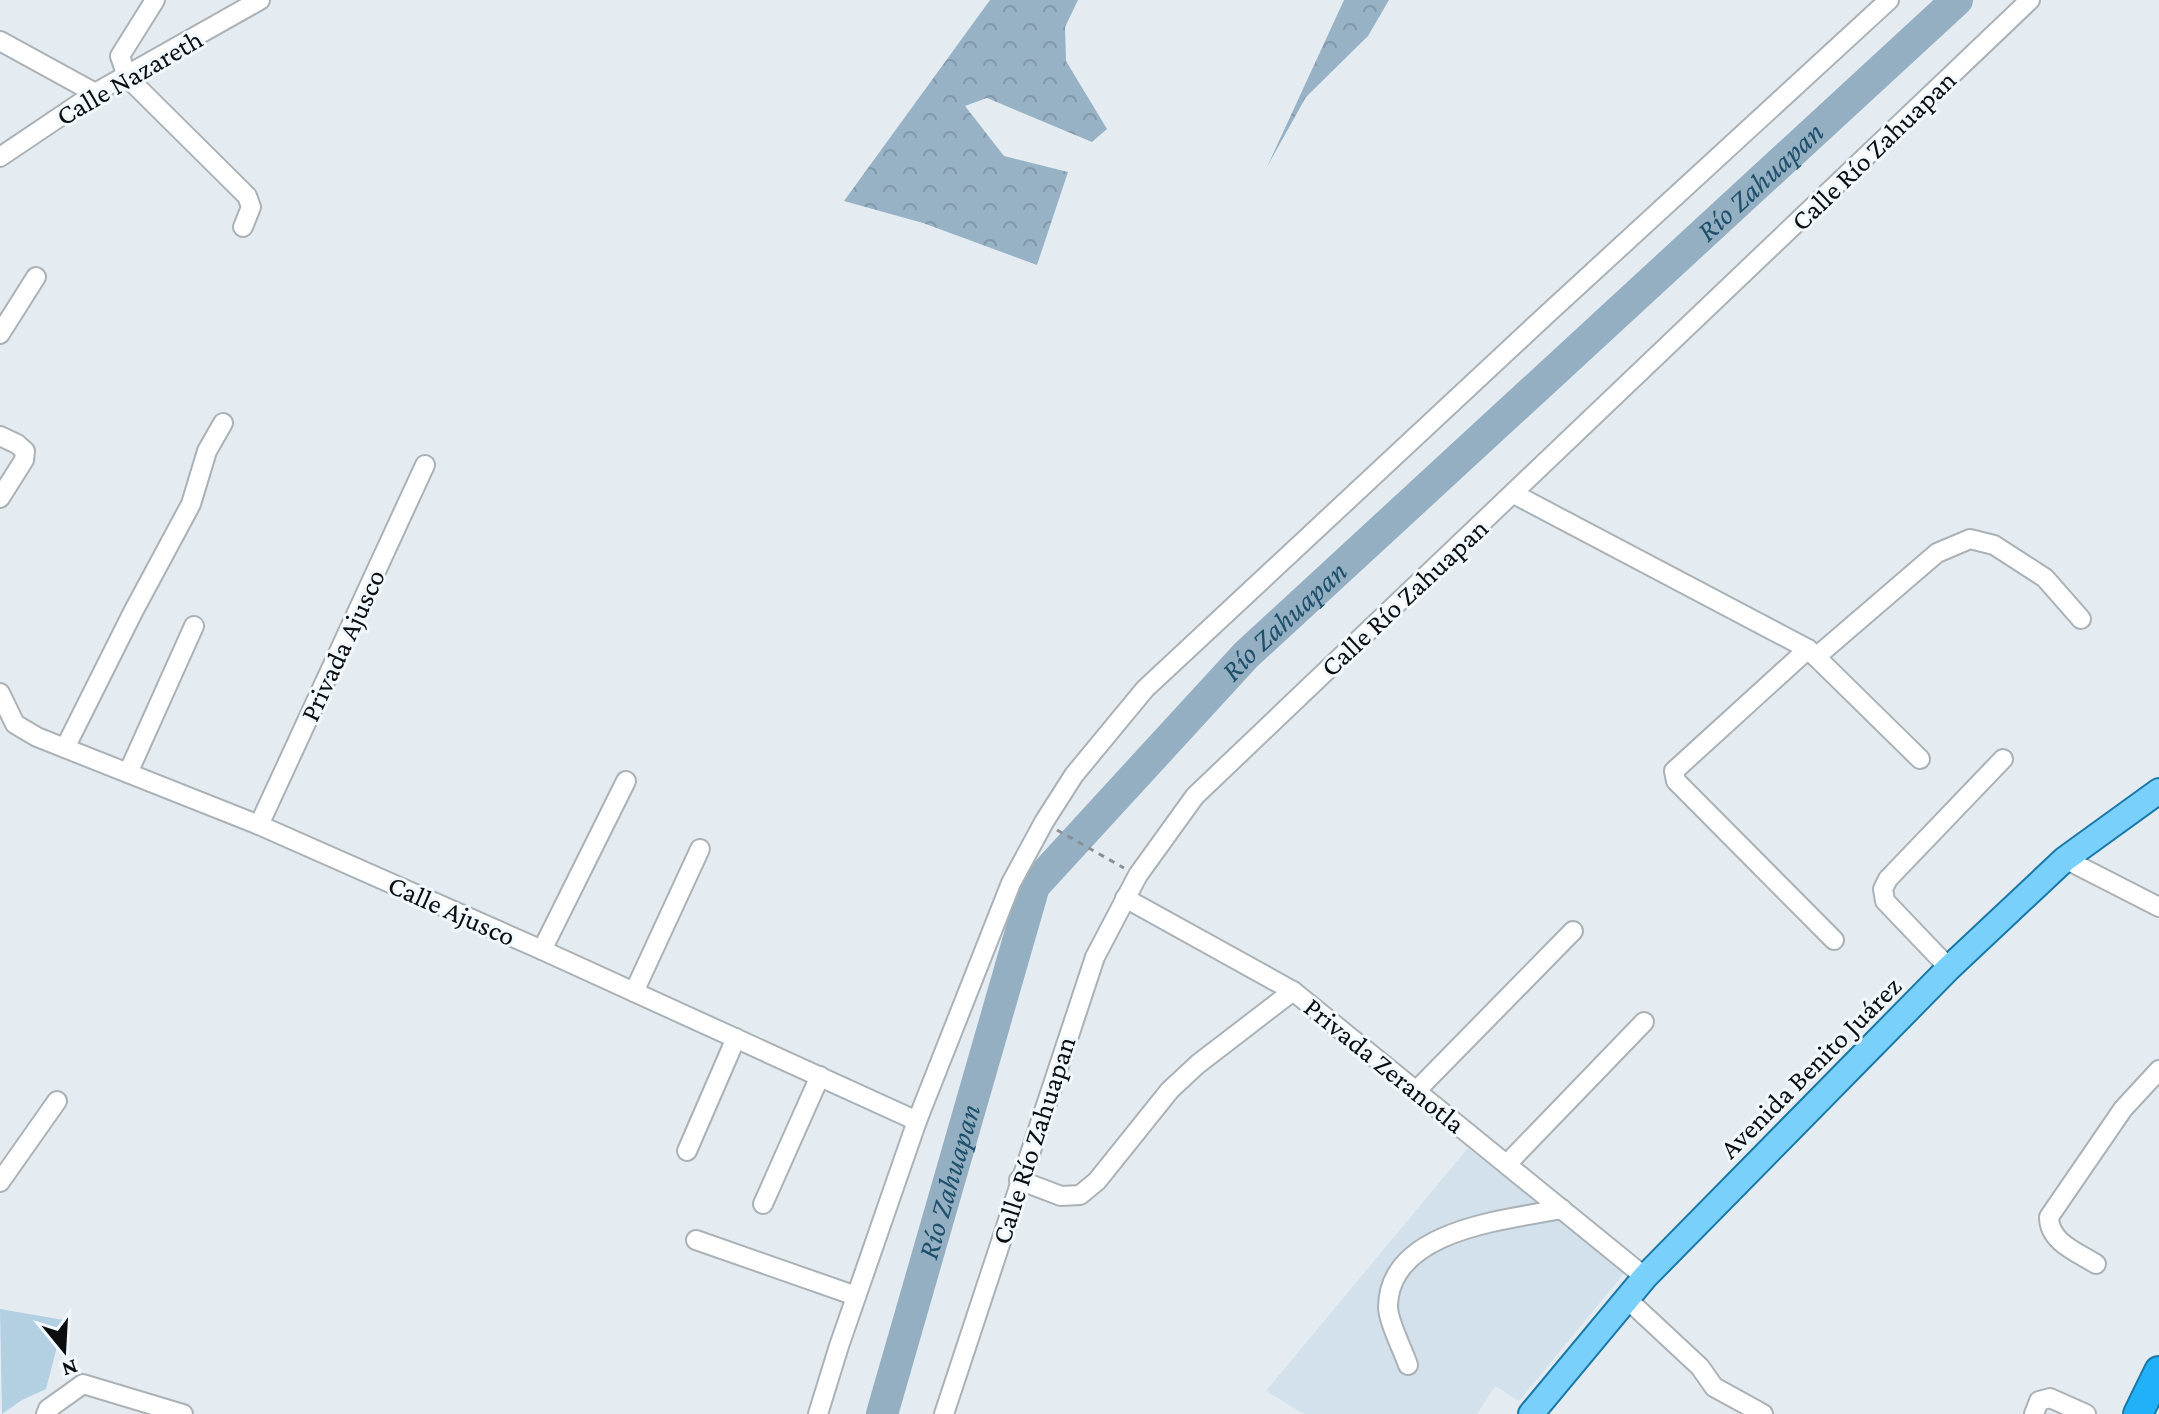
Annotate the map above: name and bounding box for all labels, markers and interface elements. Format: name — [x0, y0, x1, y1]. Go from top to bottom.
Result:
street label: Calle Nazareth — [51, 23, 208, 132]
street label: Calle Río Zahuapan — [1785, 64, 1962, 237]
water label: Río Zahuapan — [1690, 115, 1830, 247]
street label: Calle Río Zahuapan — [1315, 512, 1494, 683]
water label: Río Zahuapan — [1214, 554, 1353, 687]
street label: Privada Ajusco — [294, 564, 391, 726]
street label: Calle Ajusco — [384, 869, 520, 952]
street label: Avenida Benito Juárez — [1713, 970, 1908, 1164]
street label: Privada Zeranotla — [1298, 991, 1471, 1140]
street label: Calle Río Zahuapan — [985, 1032, 1082, 1248]
water label: Río Zahuapan — [910, 1100, 986, 1263]
north arrow — [24, 1310, 104, 1390]
text: N — [59, 1354, 81, 1383]

